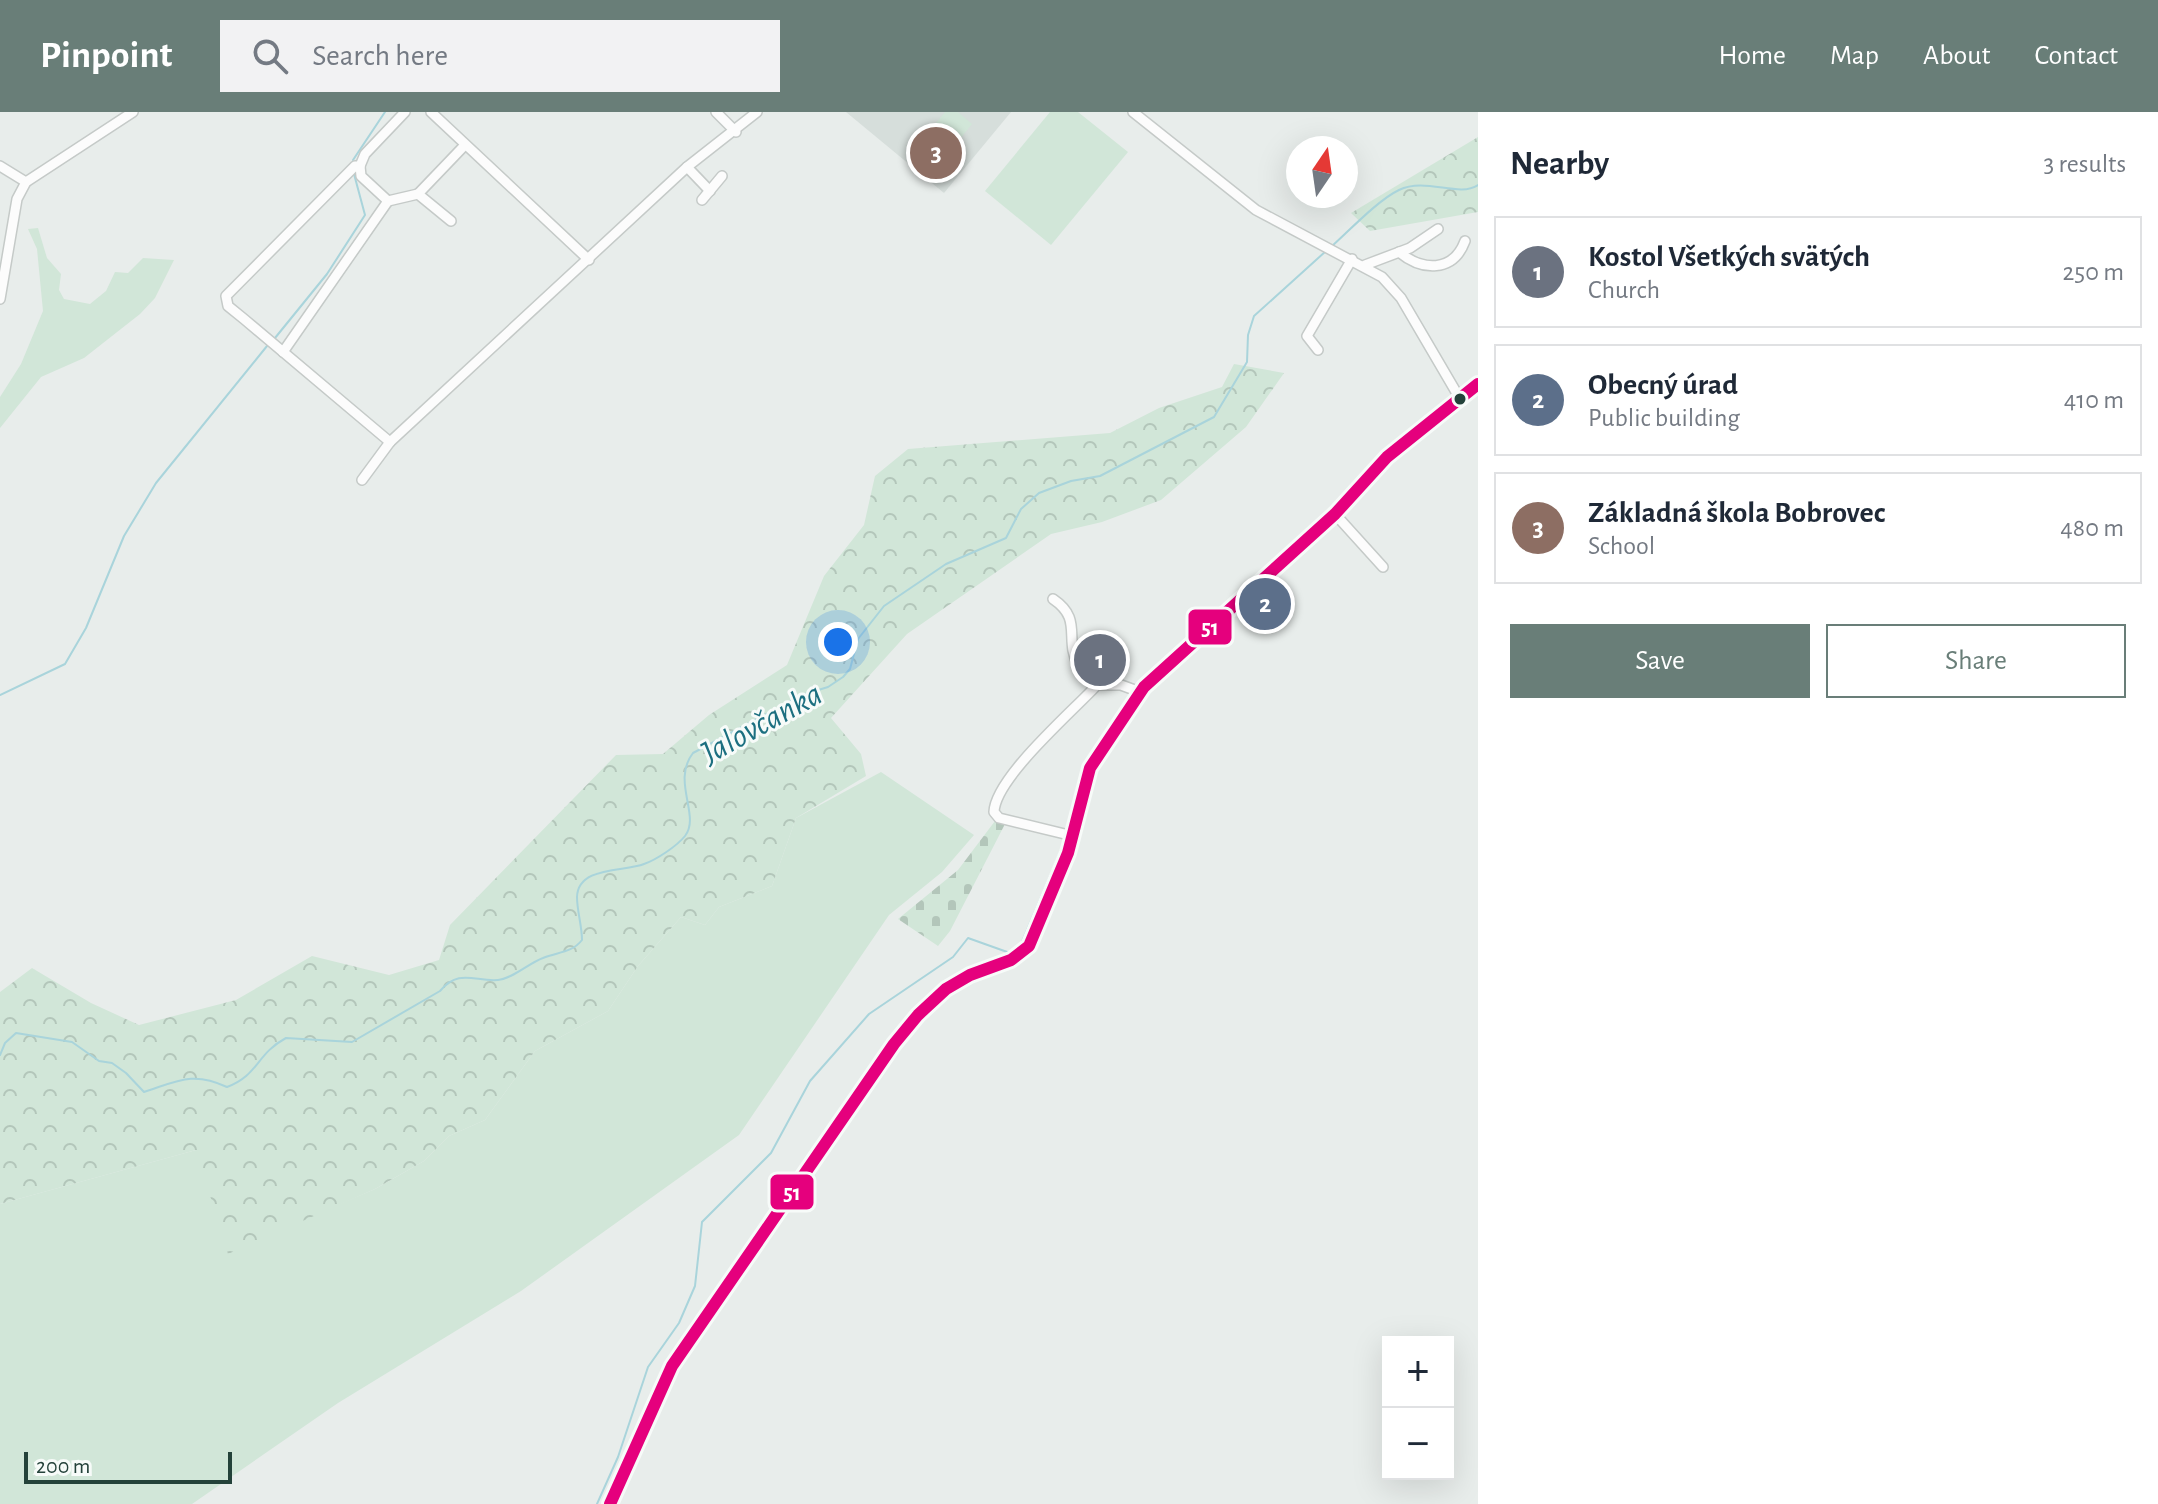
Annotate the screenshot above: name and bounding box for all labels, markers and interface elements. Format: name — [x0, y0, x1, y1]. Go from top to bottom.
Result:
search box — [220, 20, 780, 92]
icon: search — [248, 34, 292, 78]
text: Pinpoint — [40, 37, 172, 75]
text: Search here — [312, 41, 448, 71]
text: Home — [1719, 42, 1786, 70]
text: Map — [1830, 42, 1879, 70]
text: About — [1923, 42, 1991, 70]
text: Contact — [2035, 42, 2118, 70]
pin: 3 — [910, 123, 962, 183]
north arrow — [1286, 136, 1358, 208]
text: Nearby — [1510, 147, 1609, 181]
text: 3 results — [2043, 151, 2126, 177]
text: Kostol Všetkých svätých — [1588, 242, 1870, 272]
text: 1 — [1533, 259, 1543, 285]
text: 250 m — [2062, 259, 2124, 285]
text: Church — [1588, 277, 1660, 303]
text: Obecný úrad — [1588, 370, 1738, 400]
text: 2 — [1532, 387, 1544, 413]
text: 410 m — [2064, 387, 2124, 413]
unlabelled marker — [1452, 391, 1468, 407]
text: Public building — [1588, 405, 1740, 431]
text: Základná škola Bobrovec — [1588, 498, 1885, 528]
text: 3 — [1532, 515, 1544, 541]
text: 480 m — [2060, 515, 2124, 541]
text: School — [1588, 533, 1655, 559]
pin: 2 — [1239, 574, 1291, 634]
line badge: 51 — [1187, 608, 1233, 646]
text: 51 — [1201, 617, 1219, 639]
your location — [818, 622, 858, 662]
button: Save — [1510, 624, 1810, 698]
button: Share — [1826, 624, 2126, 698]
pin: 1 — [1074, 630, 1126, 690]
water label: Jalovčanka — [694, 677, 828, 772]
line badge: 51 — [769, 1173, 815, 1211]
text: 51 — [783, 1182, 801, 1204]
map controls — [1382, 1336, 1454, 1480]
button: + — [1382, 1336, 1454, 1408]
button: − — [1382, 1408, 1454, 1480]
scale bar — [24, 1448, 232, 1484]
text: 200 m — [36, 1455, 90, 1477]

